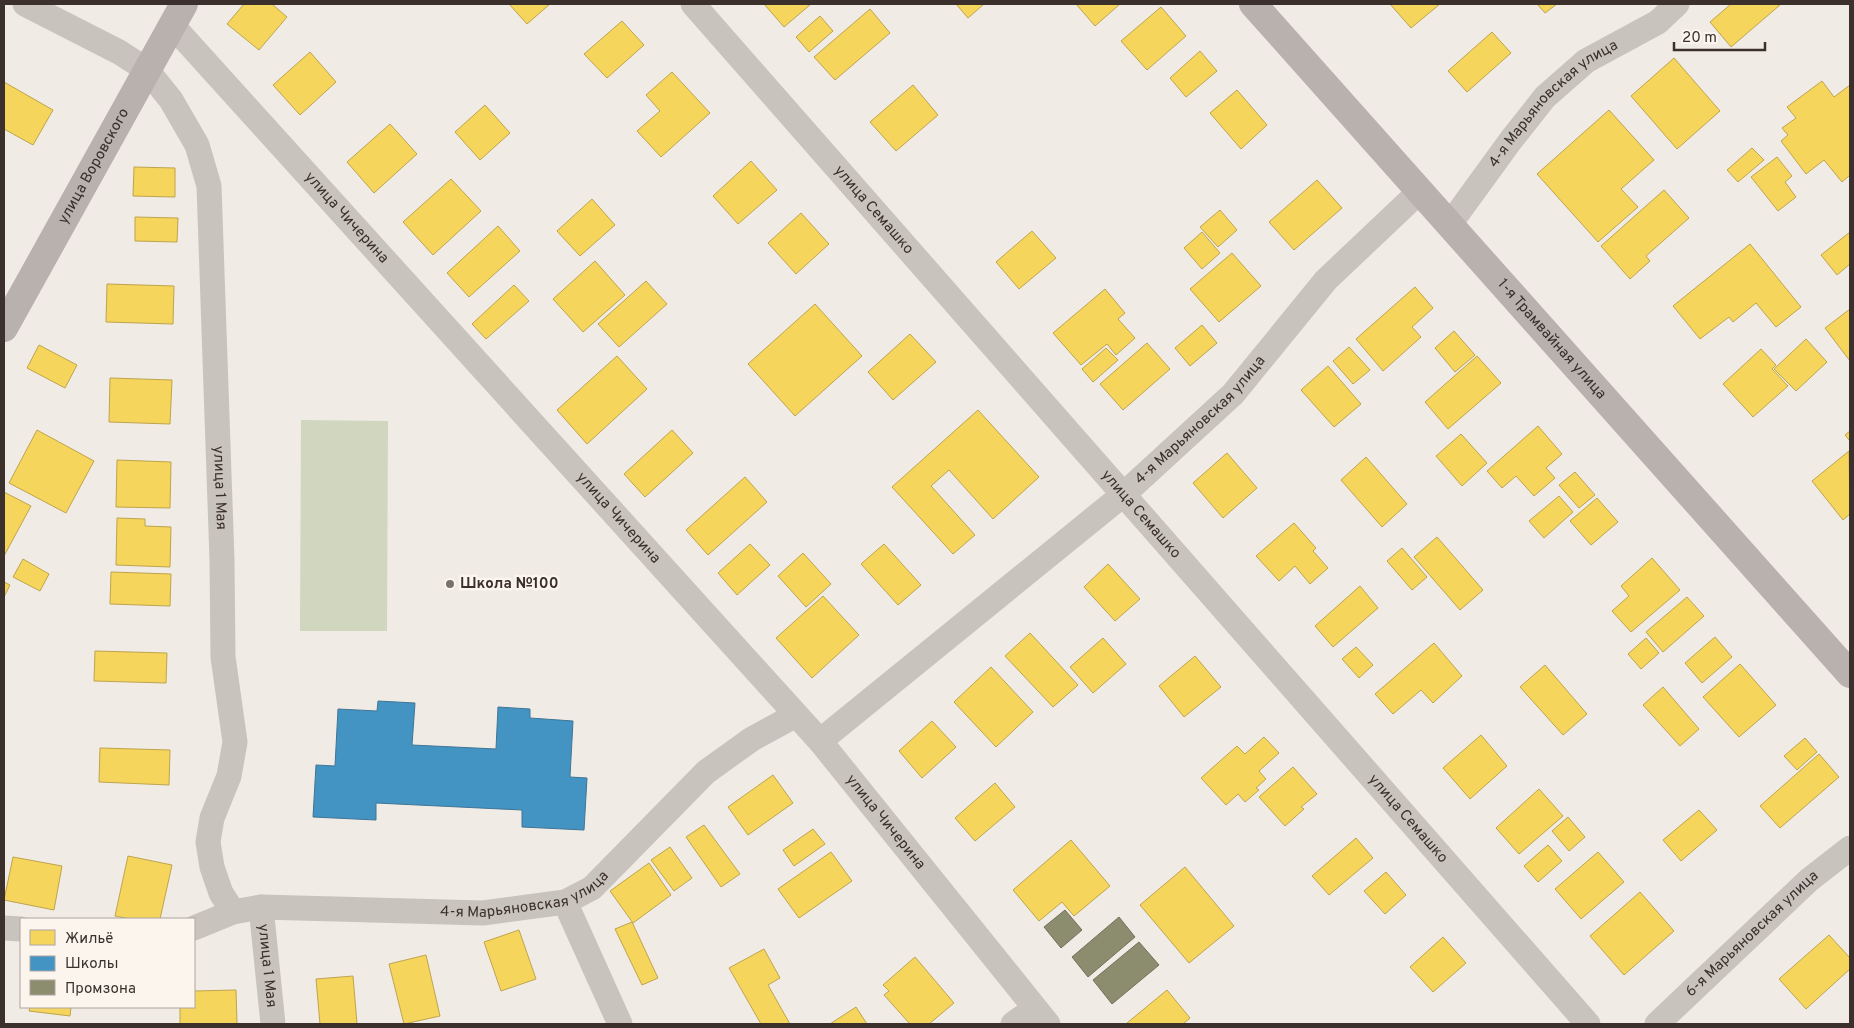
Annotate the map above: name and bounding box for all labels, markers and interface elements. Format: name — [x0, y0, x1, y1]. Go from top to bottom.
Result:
scale bar — [1674, 20, 1765, 52]
text: 20 m — [1682, 29, 1717, 48]
street label: 4-я Марьяновская улица — [1485, 36, 1621, 171]
street label: улица Воровского — [54, 105, 134, 228]
street label: улица Семашко — [830, 162, 918, 258]
street label: улица Чичерина — [300, 168, 393, 268]
street label: 1-я Трамвайная улица — [1493, 275, 1610, 403]
street label: 4-я Марьяновская улица — [1131, 352, 1270, 489]
street label: улица 1 Мая — [209, 446, 230, 530]
street label: улица Семашко — [1097, 466, 1185, 563]
street label: улица Чичерина — [572, 468, 665, 568]
place label: Школа №100 — [460, 575, 559, 594]
marker: Школа №100 — [444, 578, 456, 590]
street label: улица Семашко — [1364, 770, 1452, 867]
street label: улица Чичерина — [841, 771, 930, 874]
street label: 4-я Марьяновская улица — [440, 867, 613, 923]
street label: 6-я Марьяновская улица — [1682, 867, 1822, 1001]
legend — [20, 918, 195, 1008]
street label: улица 1 Мая — [253, 923, 281, 1008]
text: Жильё — [65, 930, 113, 949]
text: Школы — [65, 955, 119, 974]
text: Промзона — [65, 980, 136, 999]

